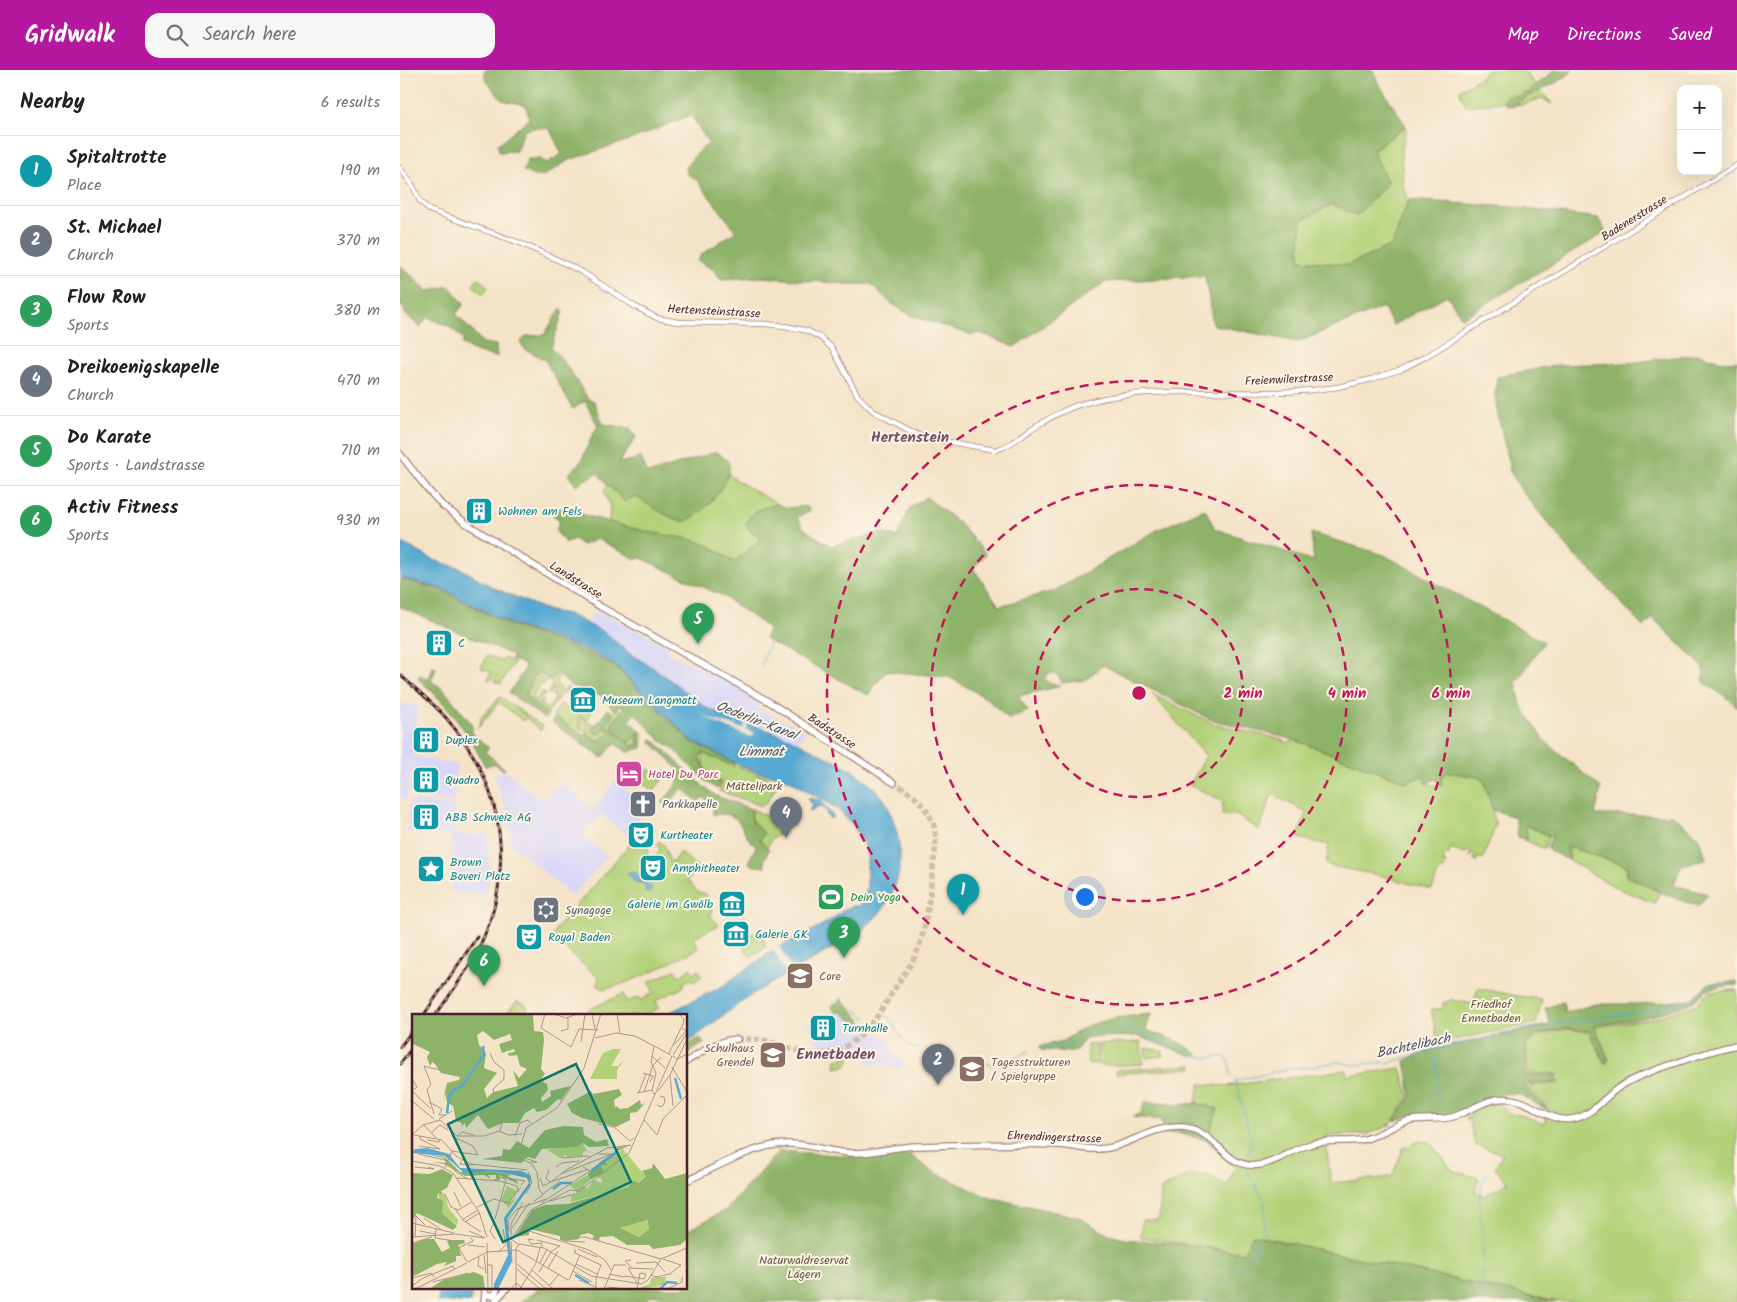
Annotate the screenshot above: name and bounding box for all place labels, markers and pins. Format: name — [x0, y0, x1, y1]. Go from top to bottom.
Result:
building icon: Wohnen am Fels — [464, 496, 494, 526]
place label: Wohnen am Fels — [498, 502, 582, 521]
pin: 5 — [682, 603, 714, 644]
building icon: C — [424, 628, 454, 658]
place label: C — [458, 634, 465, 653]
centre of rings — [1130, 684, 1148, 702]
museum icon: Museum Langmatt — [568, 685, 598, 715]
place label: Museum Langmatt — [602, 691, 697, 710]
building icon: Duplex — [411, 725, 441, 755]
place label: Duplex — [445, 731, 479, 750]
hotel icon: Hotel Du Parc — [614, 759, 644, 789]
building icon: Quadro — [411, 765, 441, 795]
place label: Hotel Du Parc — [648, 765, 719, 784]
place label: Quadro — [445, 771, 480, 790]
church icon: Parkkapelle — [628, 789, 658, 819]
place label: Parkkapelle — [662, 795, 718, 814]
pin: 4 — [770, 797, 802, 838]
building icon: ABB Schweiz AG — [411, 802, 441, 832]
place label: ABB Schweiz AG — [445, 808, 532, 827]
theatre icon: Kurtheater — [626, 820, 656, 850]
place label: Kurtheater — [660, 826, 714, 845]
place label: Brown Boveri Platz — [450, 853, 510, 886]
theatre icon: Amphitheater — [638, 853, 668, 883]
place icon: Brown Boveri Platz — [416, 854, 446, 884]
place label: Amphitheater — [672, 859, 741, 878]
pin: 1 — [947, 874, 979, 915]
sports icon: Dein Yoga — [816, 882, 846, 912]
place label: Dein Yoga — [850, 888, 901, 907]
museum icon: Galerie im Gwölb — [717, 889, 747, 919]
synagogue icon: Synagoge — [531, 895, 561, 925]
place label: Galerie im Gwölb — [627, 895, 714, 914]
place label: Synagoge — [565, 901, 612, 920]
pin: 3 — [828, 917, 860, 958]
museum icon: Galerie GK — [721, 919, 751, 949]
theatre icon: Royal Baden — [514, 922, 544, 952]
place label: Galerie GK — [755, 925, 809, 944]
place label: Royal Baden — [548, 928, 611, 947]
pin: 6 — [468, 945, 500, 986]
school or university icon: Core — [785, 961, 815, 991]
place label: Core — [819, 967, 842, 986]
building icon: Turnhalle — [808, 1013, 838, 1043]
place label: Turnhalle — [842, 1019, 889, 1038]
place label: Schulhaus Grendel — [704, 1039, 754, 1072]
school or university icon: Schulhaus Grendel — [758, 1040, 788, 1070]
pin: 2 — [922, 1044, 954, 1085]
place label: Tagesstrukturen / Spielgruppe — [991, 1053, 1071, 1086]
school or university icon: Tagesstrukturen / Spielgruppe — [957, 1054, 987, 1084]

